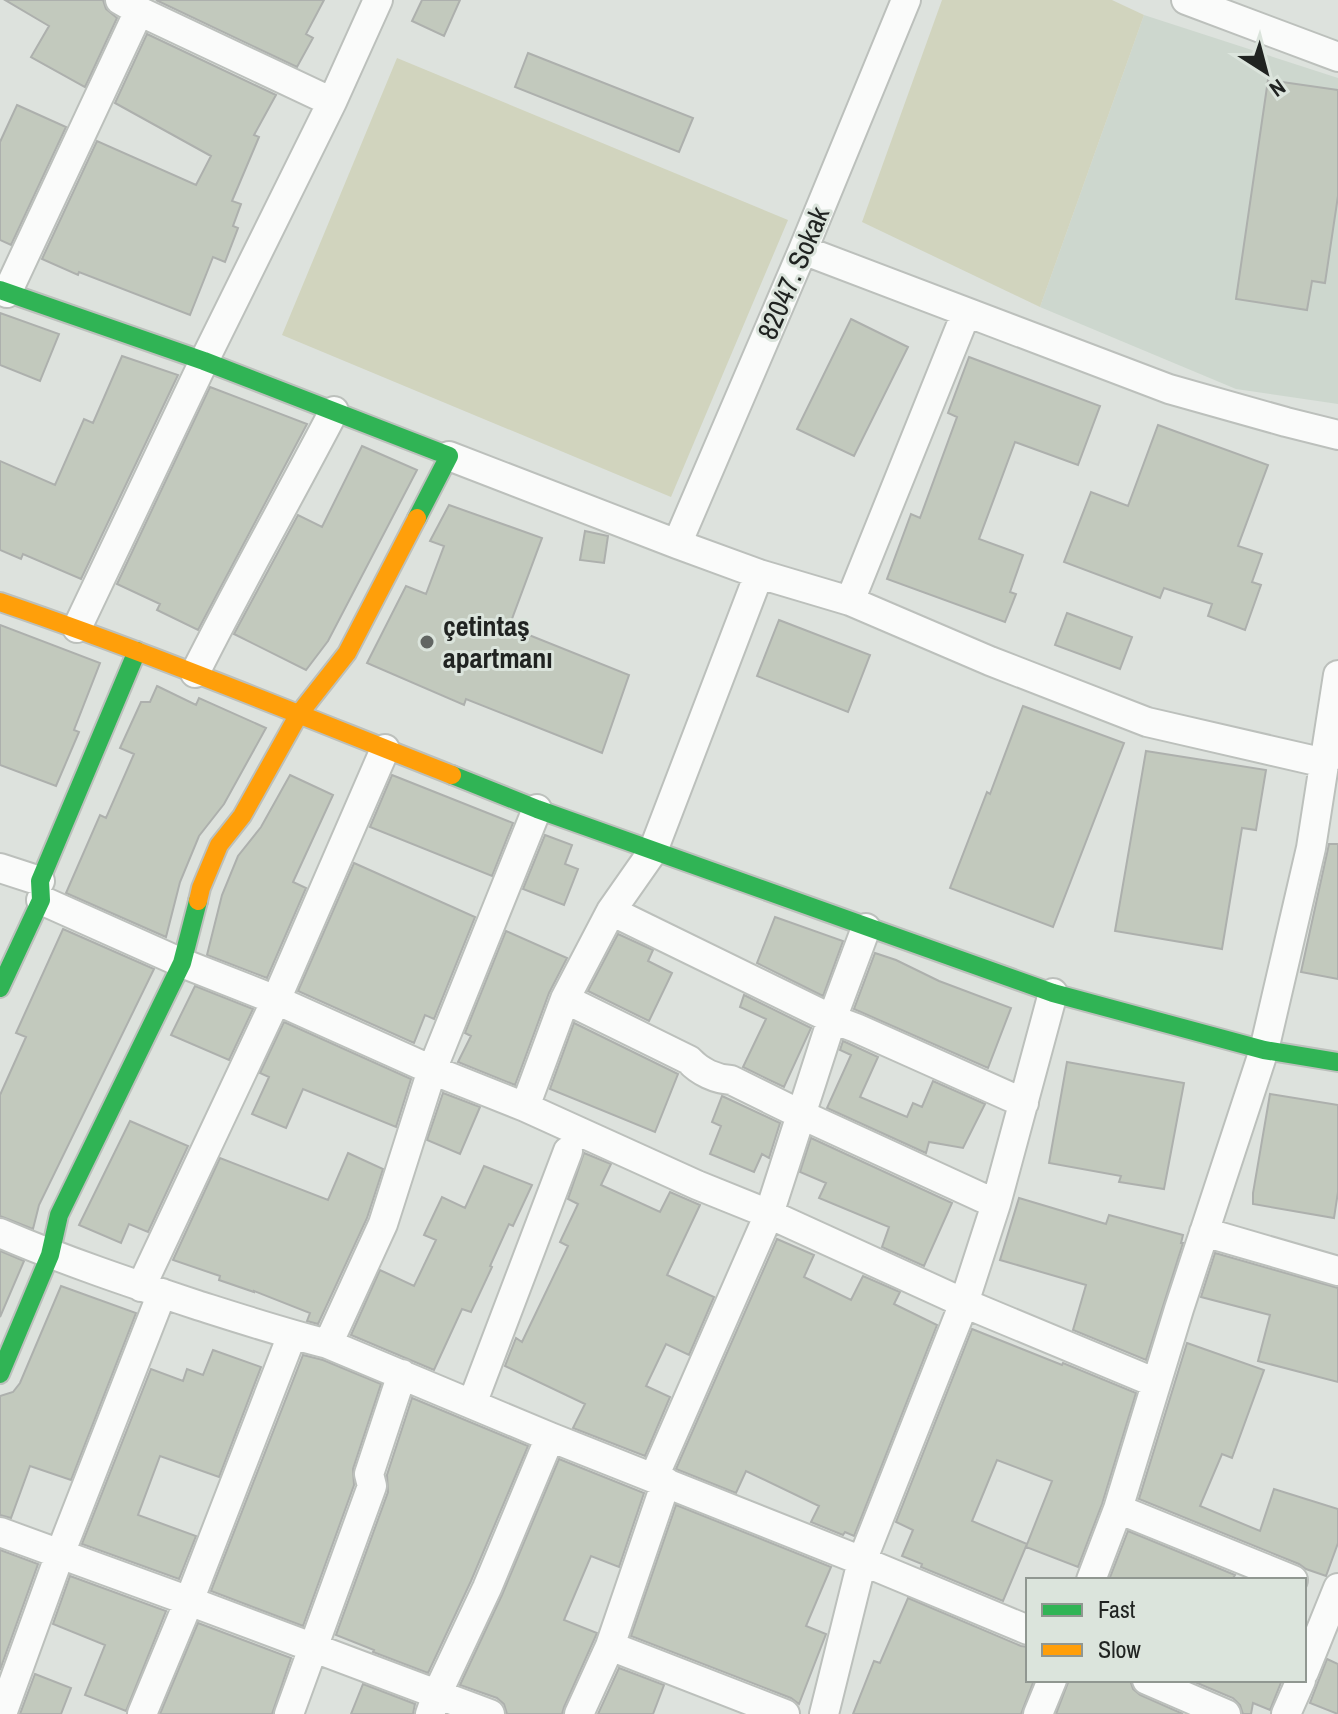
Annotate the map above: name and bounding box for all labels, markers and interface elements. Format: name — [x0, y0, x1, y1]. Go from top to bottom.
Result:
north arrow — [1226, 32, 1306, 112]
text: N — [1264, 72, 1292, 104]
street label: 82047. Sokak — [748, 200, 838, 345]
place label: çetintaş apartmanı — [443, 607, 553, 677]
marker: çetintaş apartmanı — [418, 633, 436, 651]
legend — [1026, 1578, 1306, 1682]
text: Fast — [1098, 1593, 1136, 1625]
text: Slow — [1098, 1633, 1141, 1665]

